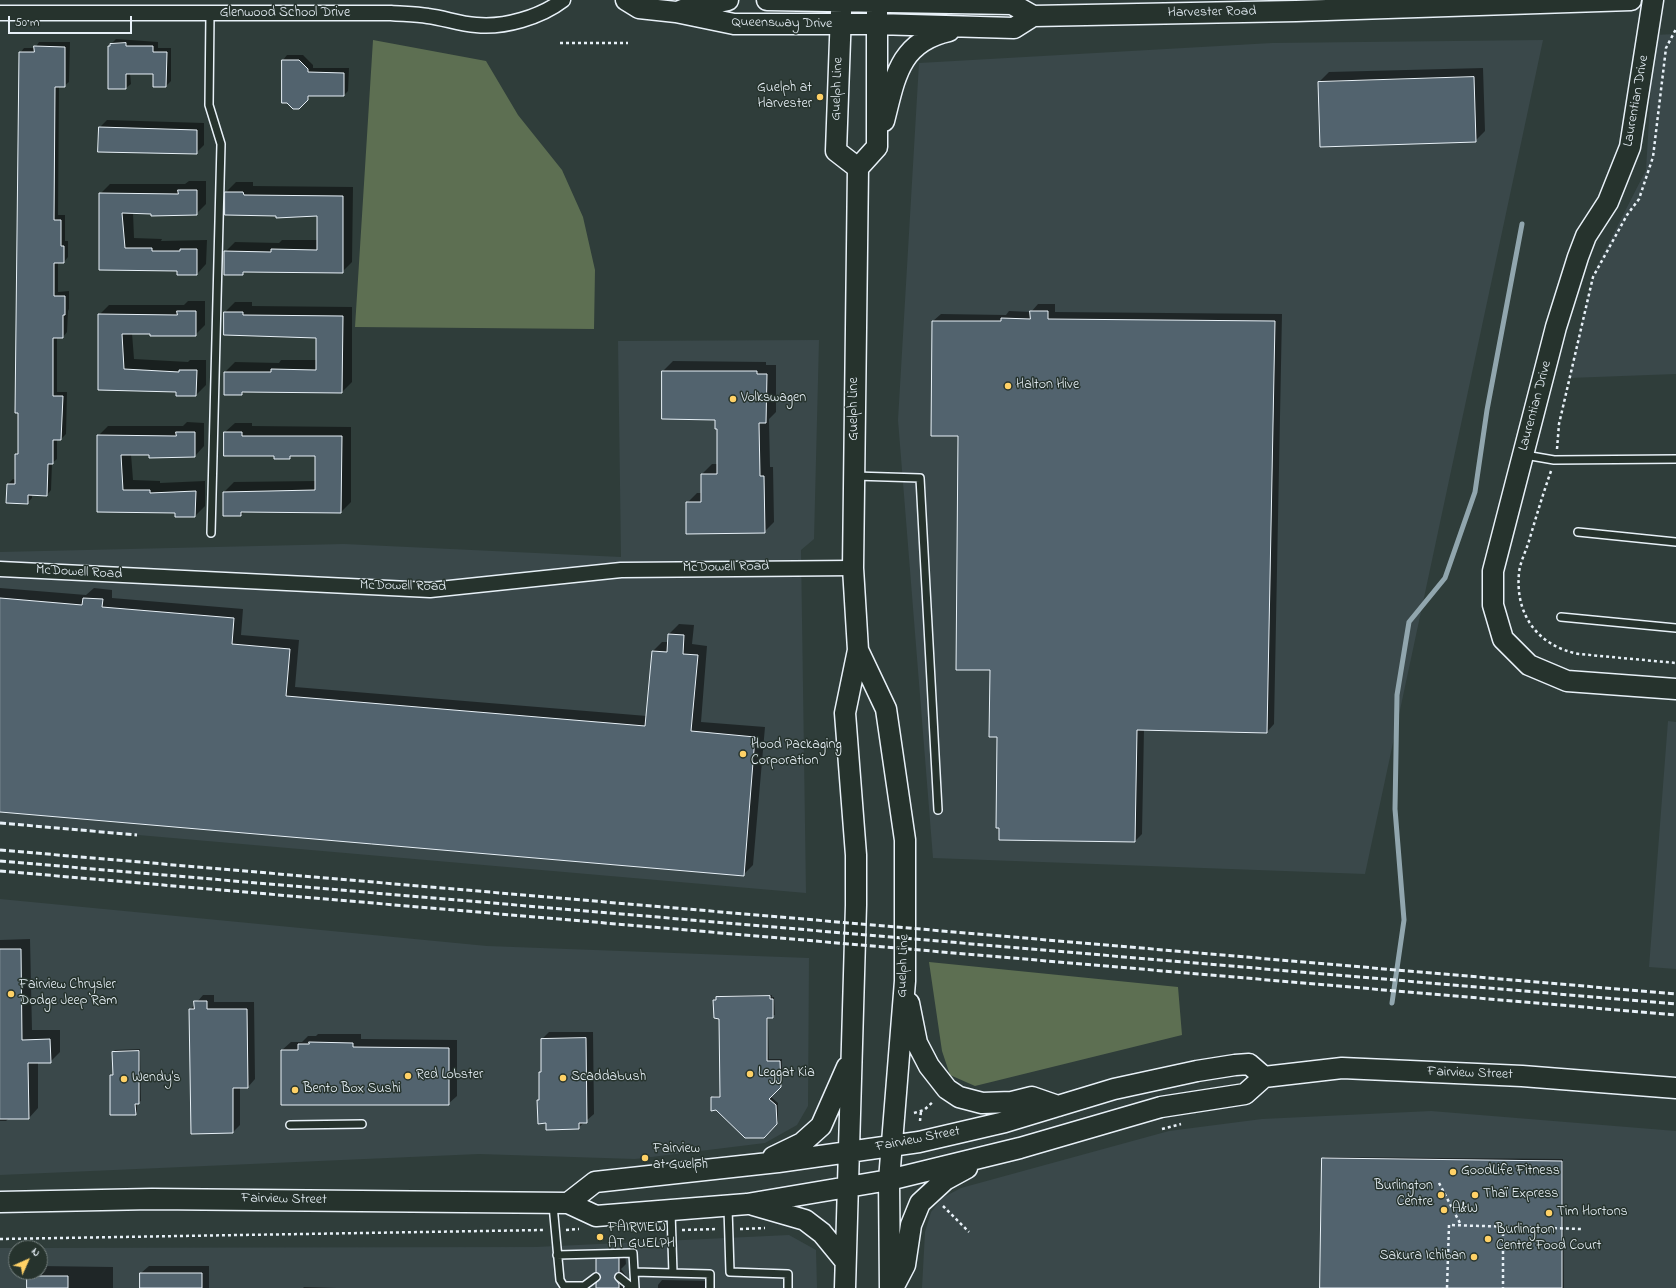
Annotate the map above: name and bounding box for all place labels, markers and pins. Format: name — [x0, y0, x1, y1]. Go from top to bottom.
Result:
place label: Guelph at Harvester — [757, 81, 812, 114]
marker: Guelph at Harvester — [815, 92, 825, 102]
place label: Halton Hive — [1016, 378, 1079, 394]
marker: Halton Hive — [1003, 381, 1013, 391]
place label: Volkswagen — [741, 391, 806, 407]
marker: Volkswagen — [728, 394, 738, 404]
place label: Hood Packaging Corporation — [751, 738, 842, 770]
marker: Hood Packaging Corporation — [738, 749, 748, 759]
place label: Fairview Chrysler Dodge Jeep Ram — [19, 978, 117, 1010]
marker: Fairview Chrysler Dodge Jeep Ram — [6, 989, 16, 999]
place label: Leggat Kia — [758, 1066, 815, 1082]
place label: Red Lobster — [416, 1068, 483, 1084]
marker: Leggat Kia — [745, 1069, 755, 1079]
place label: Scaddabush — [571, 1070, 646, 1086]
place label: Wendy's — [132, 1071, 180, 1087]
marker: Red Lobster — [403, 1071, 413, 1081]
marker: Scaddabush — [558, 1073, 568, 1083]
marker: Wendy's — [119, 1074, 129, 1084]
place label: Bento Box Sushi — [303, 1082, 401, 1098]
marker: Bento Box Sushi — [290, 1085, 300, 1095]
place label: Fairview at Guelph — [653, 1142, 708, 1174]
marker: Fairview at Guelph — [640, 1153, 650, 1163]
place label: GoodLife Fitness — [1461, 1164, 1560, 1180]
marker: GoodLife Fitness — [1448, 1167, 1458, 1177]
place label: Burlington Centre — [1374, 1179, 1433, 1212]
place label: Thaï Express — [1483, 1187, 1558, 1203]
marker: Burlington Centre — [1436, 1190, 1446, 1200]
marker: Thaï Express — [1470, 1190, 1480, 1200]
place label: A&W — [1452, 1202, 1478, 1218]
marker: A&W — [1439, 1205, 1449, 1215]
place label: Tim Hortons — [1557, 1205, 1628, 1221]
marker: Tim Hortons — [1544, 1208, 1554, 1218]
place label: FAIRVIEW AT GUELPH — [608, 1221, 675, 1254]
place label: Burlington Centre Food Court — [1496, 1223, 1601, 1256]
marker: FAIRVIEW AT GUELPH — [595, 1232, 605, 1242]
marker: Burlington Centre Food Court — [1483, 1234, 1493, 1244]
place label: Sakura Ichiban — [1379, 1249, 1466, 1265]
marker: Sakura Ichiban — [1469, 1252, 1479, 1262]

